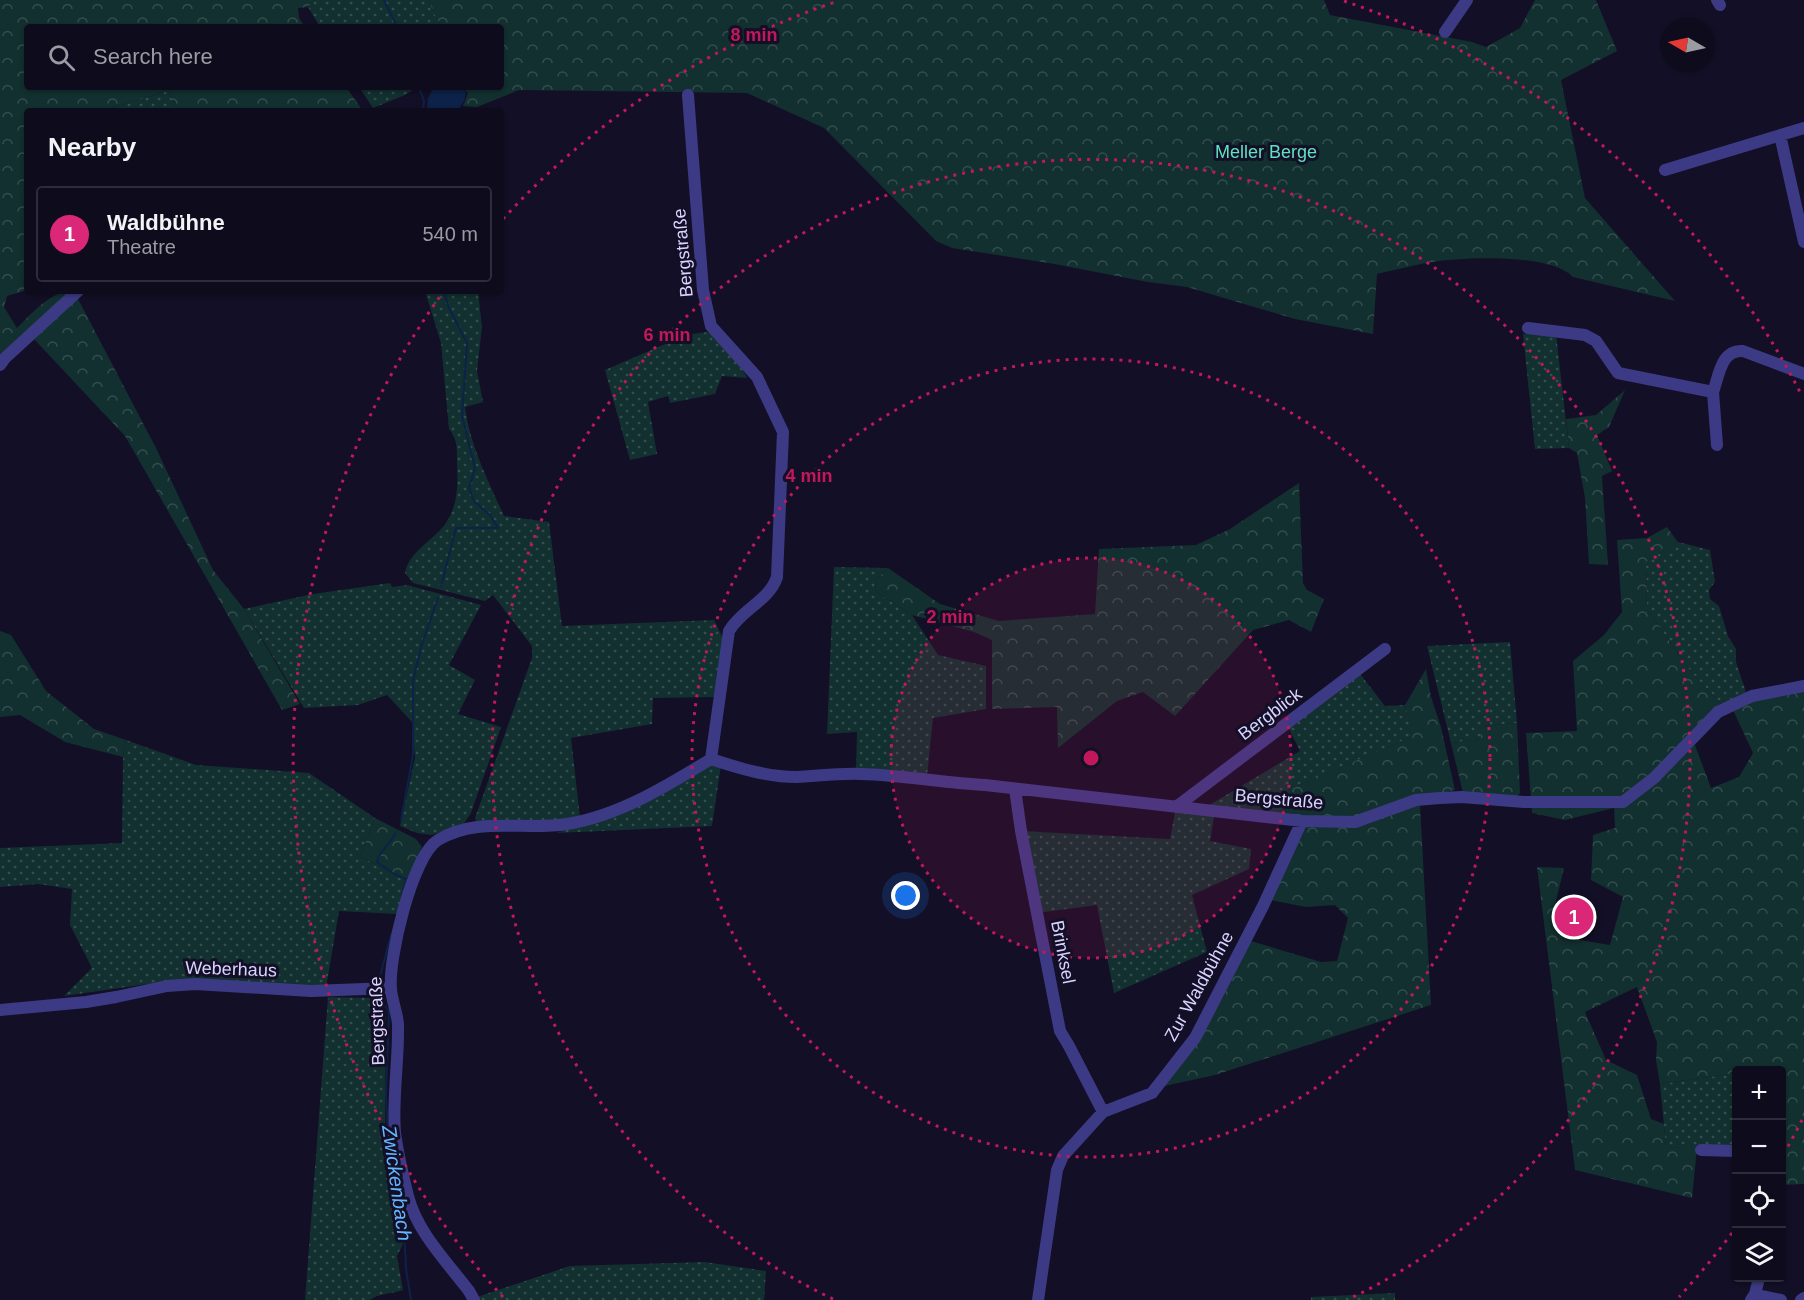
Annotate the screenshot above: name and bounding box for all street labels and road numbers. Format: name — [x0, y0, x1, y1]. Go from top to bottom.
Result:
street label: Bergstraße — [669, 208, 697, 298]
street label: Bergblick — [1234, 683, 1306, 744]
street label: Bergstraße — [1234, 785, 1324, 813]
street label: Brinksel — [1047, 919, 1079, 985]
street label: Zur Waldbühne — [1161, 928, 1237, 1044]
street label: Weberhaus — [185, 957, 277, 981]
street label: Bergstraße — [365, 976, 389, 1066]

